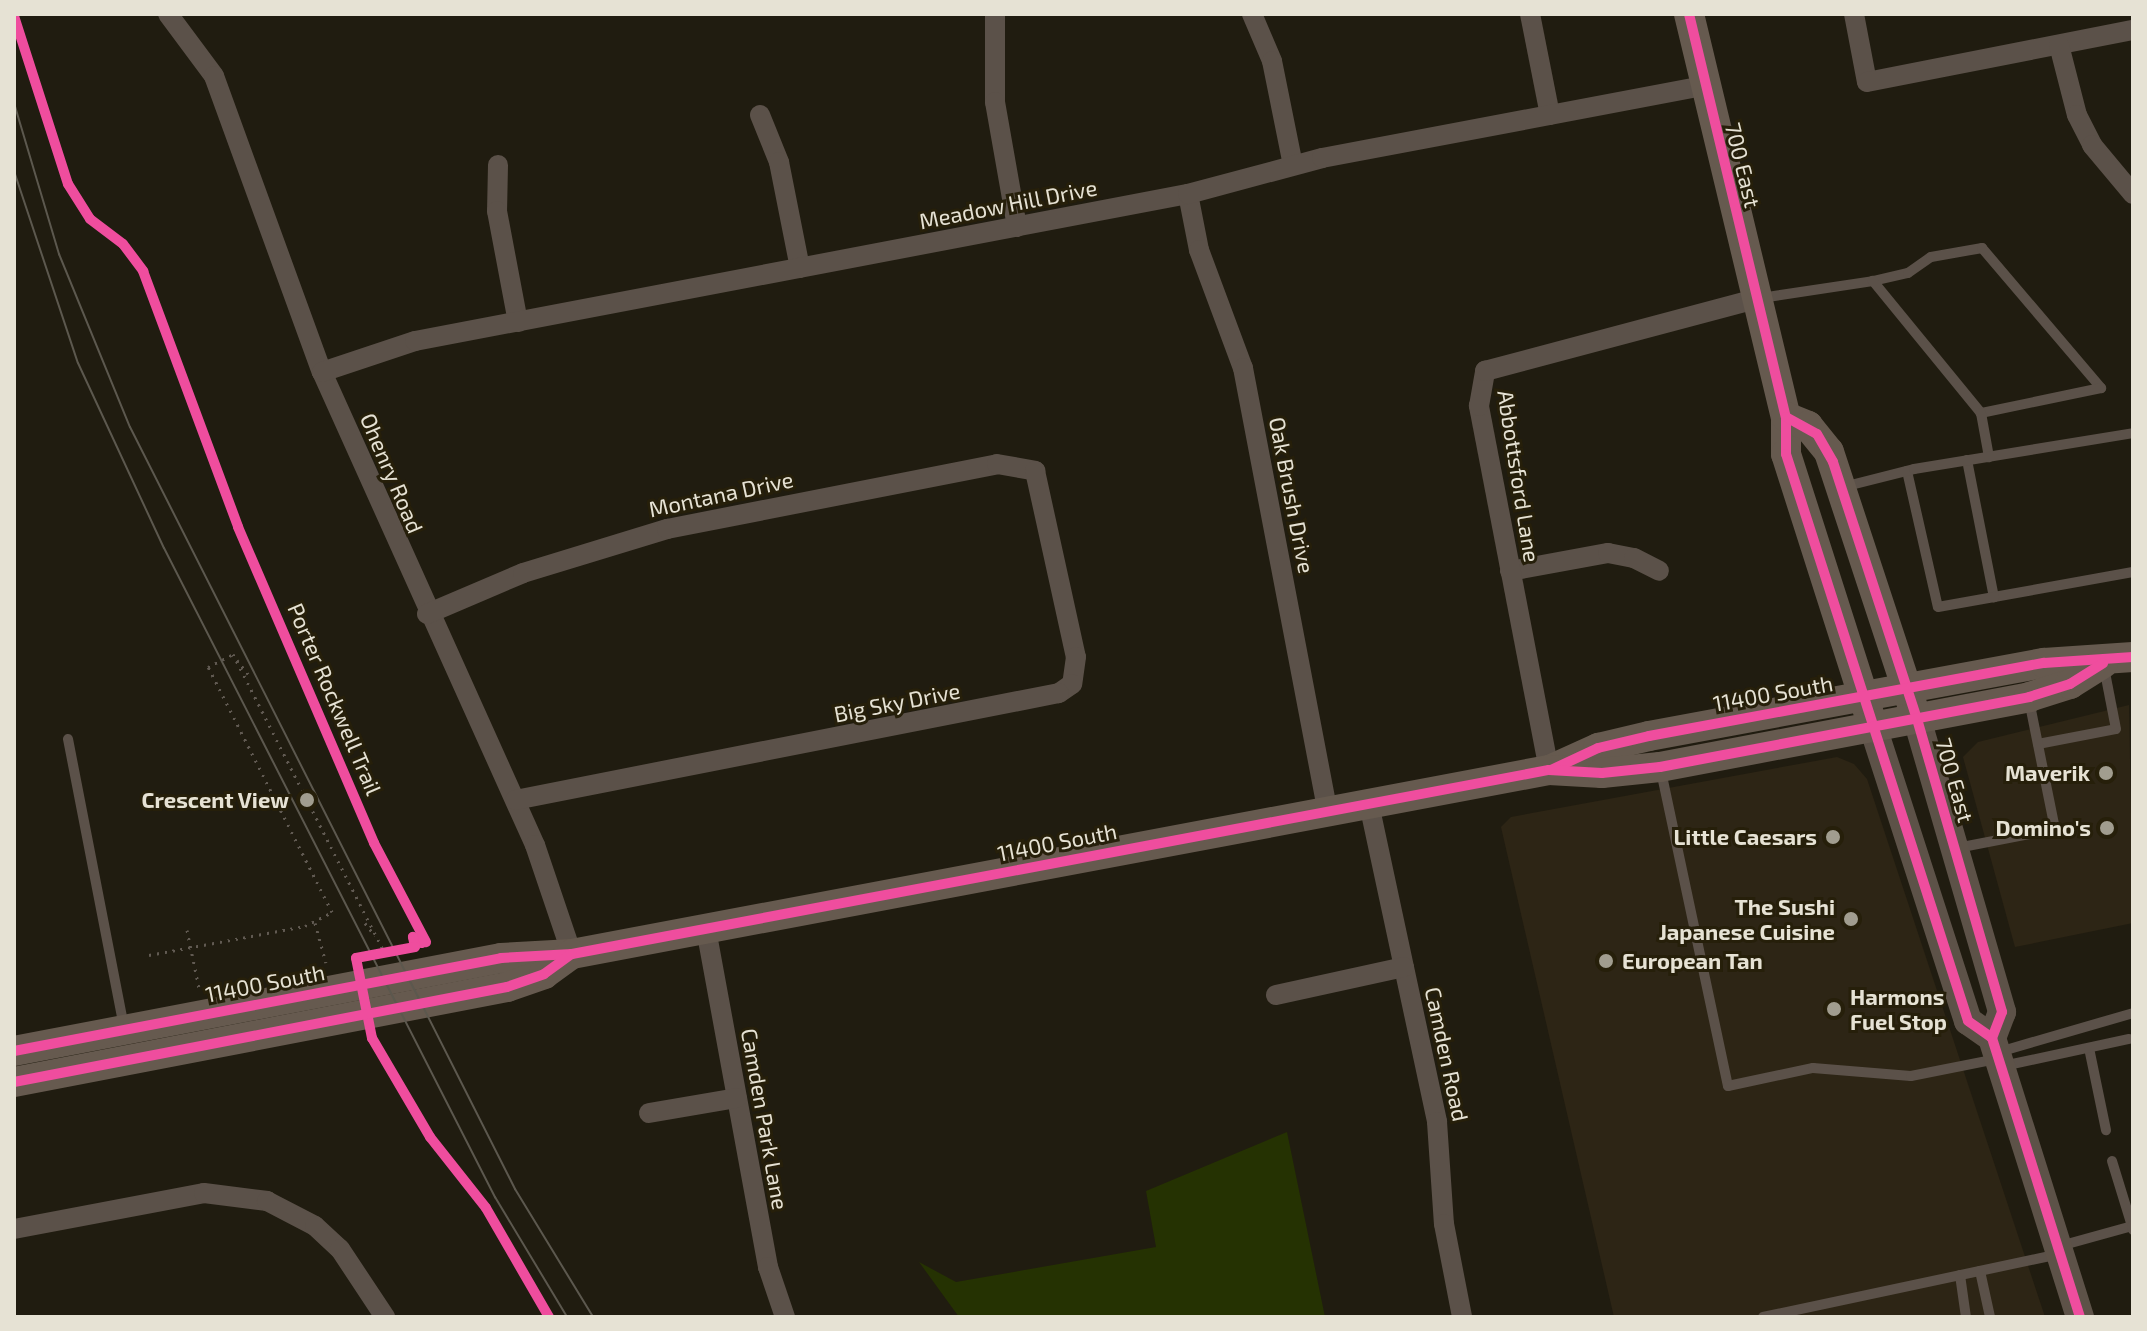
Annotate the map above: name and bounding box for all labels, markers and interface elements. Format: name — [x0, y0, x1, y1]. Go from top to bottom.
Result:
street label: 700 East — [1720, 120, 1766, 210]
street label: Meadow Hill Drive — [916, 174, 1100, 234]
street label: Abbottsford Lane — [1492, 388, 1546, 564]
street label: Ohenry Road — [355, 409, 429, 537]
street label: Oak Brush Drive — [1264, 414, 1320, 576]
street label: Montana Drive — [646, 466, 796, 522]
street label: Porter Rockwell Trail — [282, 598, 388, 800]
street label: 11400 South — [1711, 669, 1835, 717]
street label: Big Sky Drive — [831, 677, 963, 727]
street label: 700 East — [1930, 735, 1980, 825]
place label: Maverik — [2005, 760, 2090, 786]
marker: Maverik — [2097, 764, 2115, 782]
place label: Crescent View — [141, 787, 289, 813]
marker: Crescent View — [296, 789, 318, 811]
place label: Domino's — [1995, 815, 2091, 841]
street label: 11400 South — [995, 817, 1119, 867]
marker: Domino's — [2098, 819, 2116, 837]
place label: Little Caesars — [1674, 824, 1817, 850]
marker: Little Caesars — [1824, 828, 1842, 846]
place label: The Sushi Japanese Cuisine — [1659, 893, 1835, 944]
marker: The Sushi Japanese Cuisine — [1842, 910, 1860, 928]
place label: European Tan — [1622, 948, 1763, 974]
marker: European Tan — [1597, 952, 1615, 970]
street label: 11400 South — [203, 958, 327, 1008]
place label: Harmons Fuel Stop — [1850, 983, 1947, 1034]
street label: Camden Road — [1420, 984, 1474, 1124]
marker: Harmons Fuel Stop — [1825, 1000, 1843, 1018]
street label: Camden Park Lane — [736, 1026, 794, 1212]

